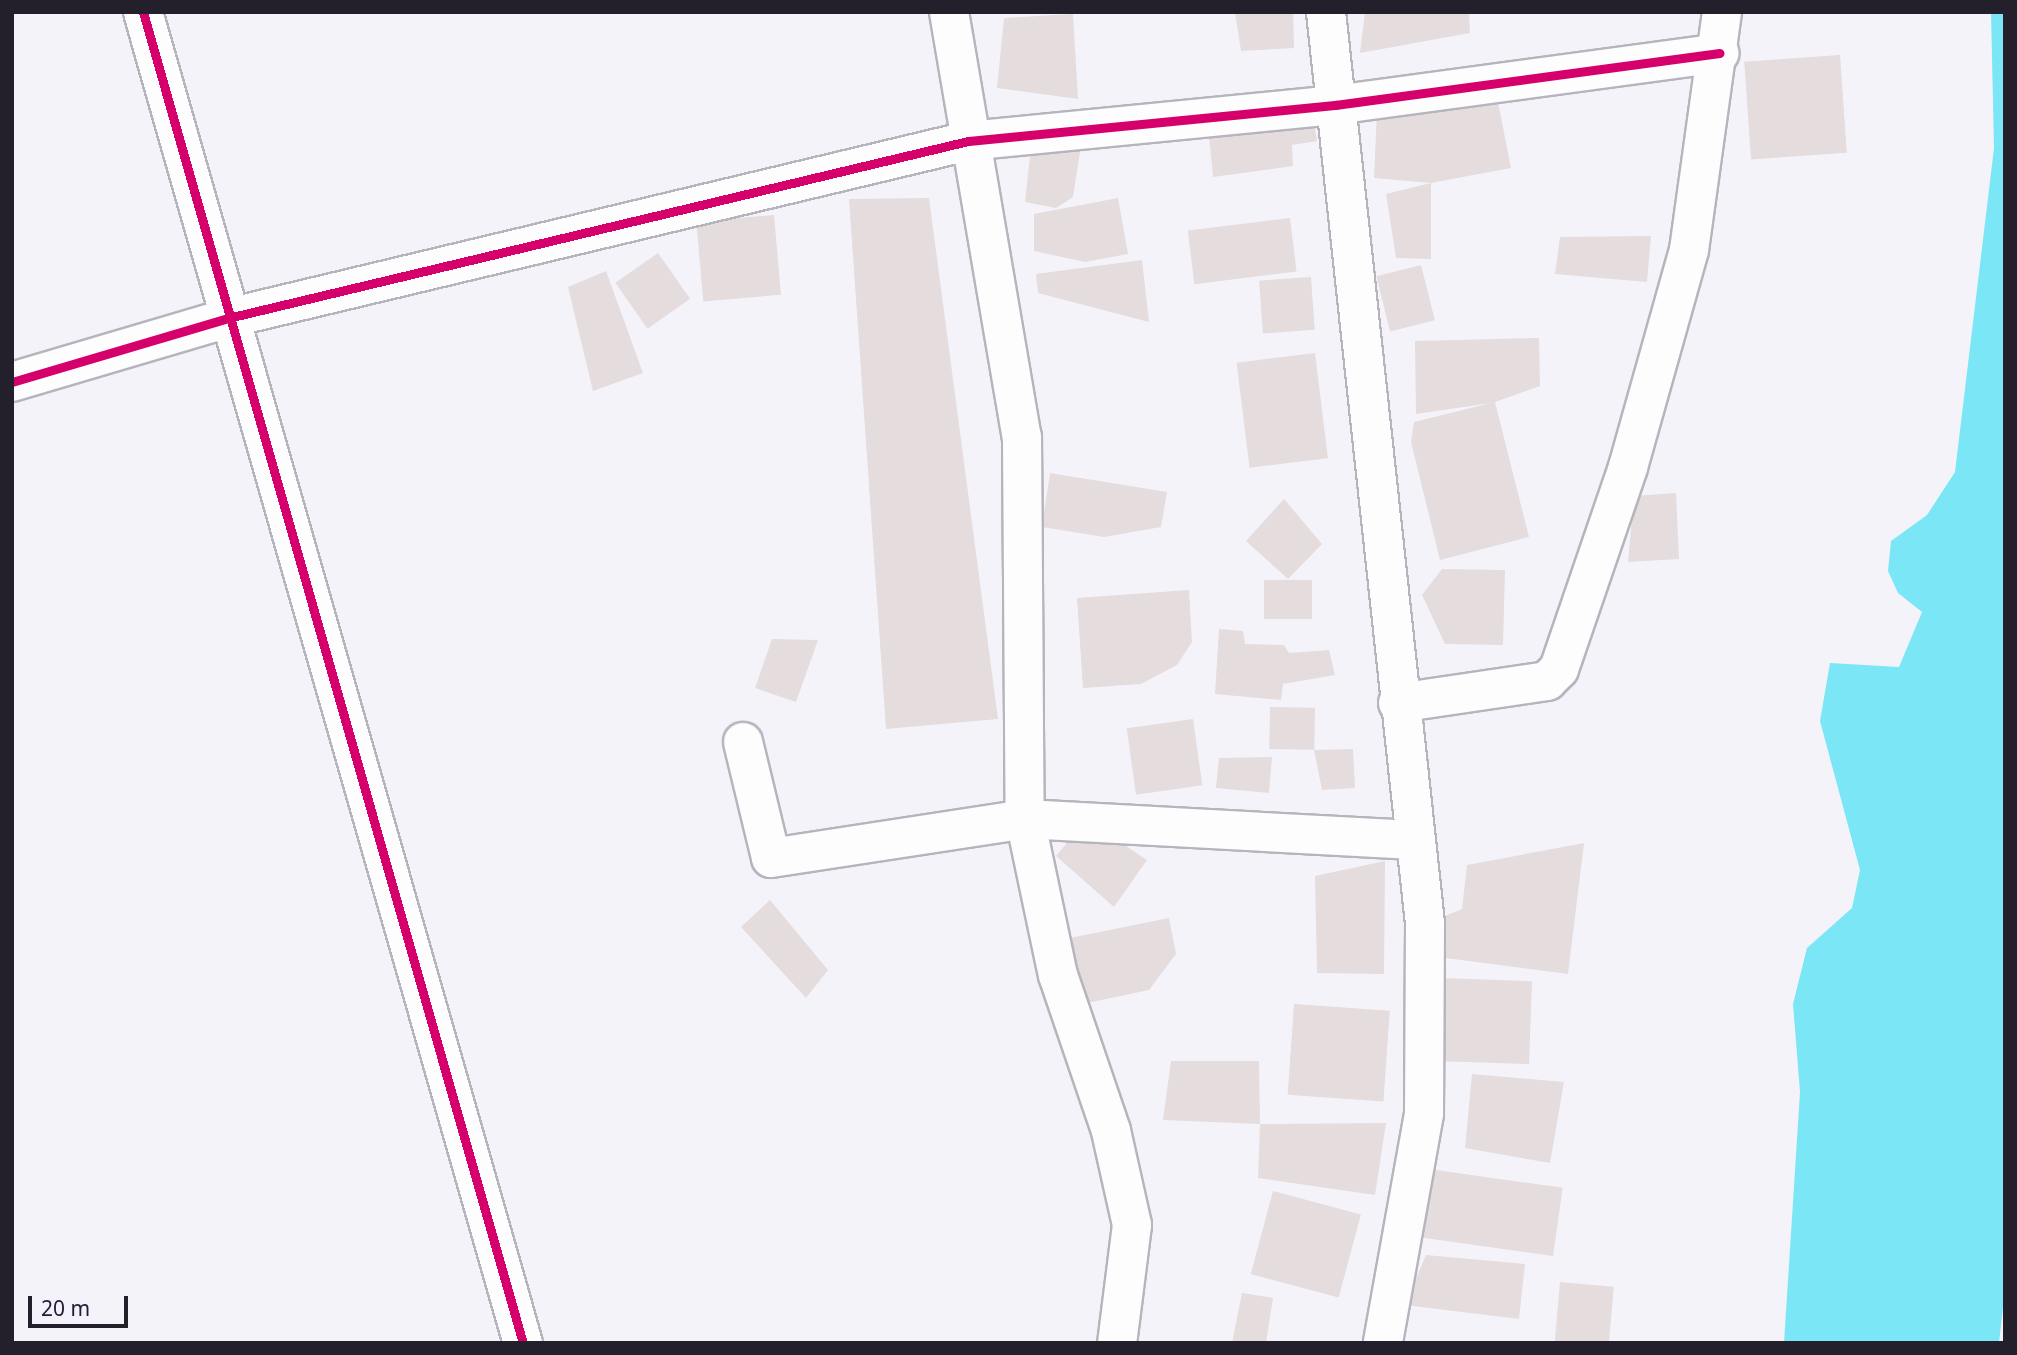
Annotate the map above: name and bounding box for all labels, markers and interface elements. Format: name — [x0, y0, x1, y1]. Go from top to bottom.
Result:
scale bar — [32, 1282, 131, 1326]
text: 20 m — [41, 1294, 90, 1322]

